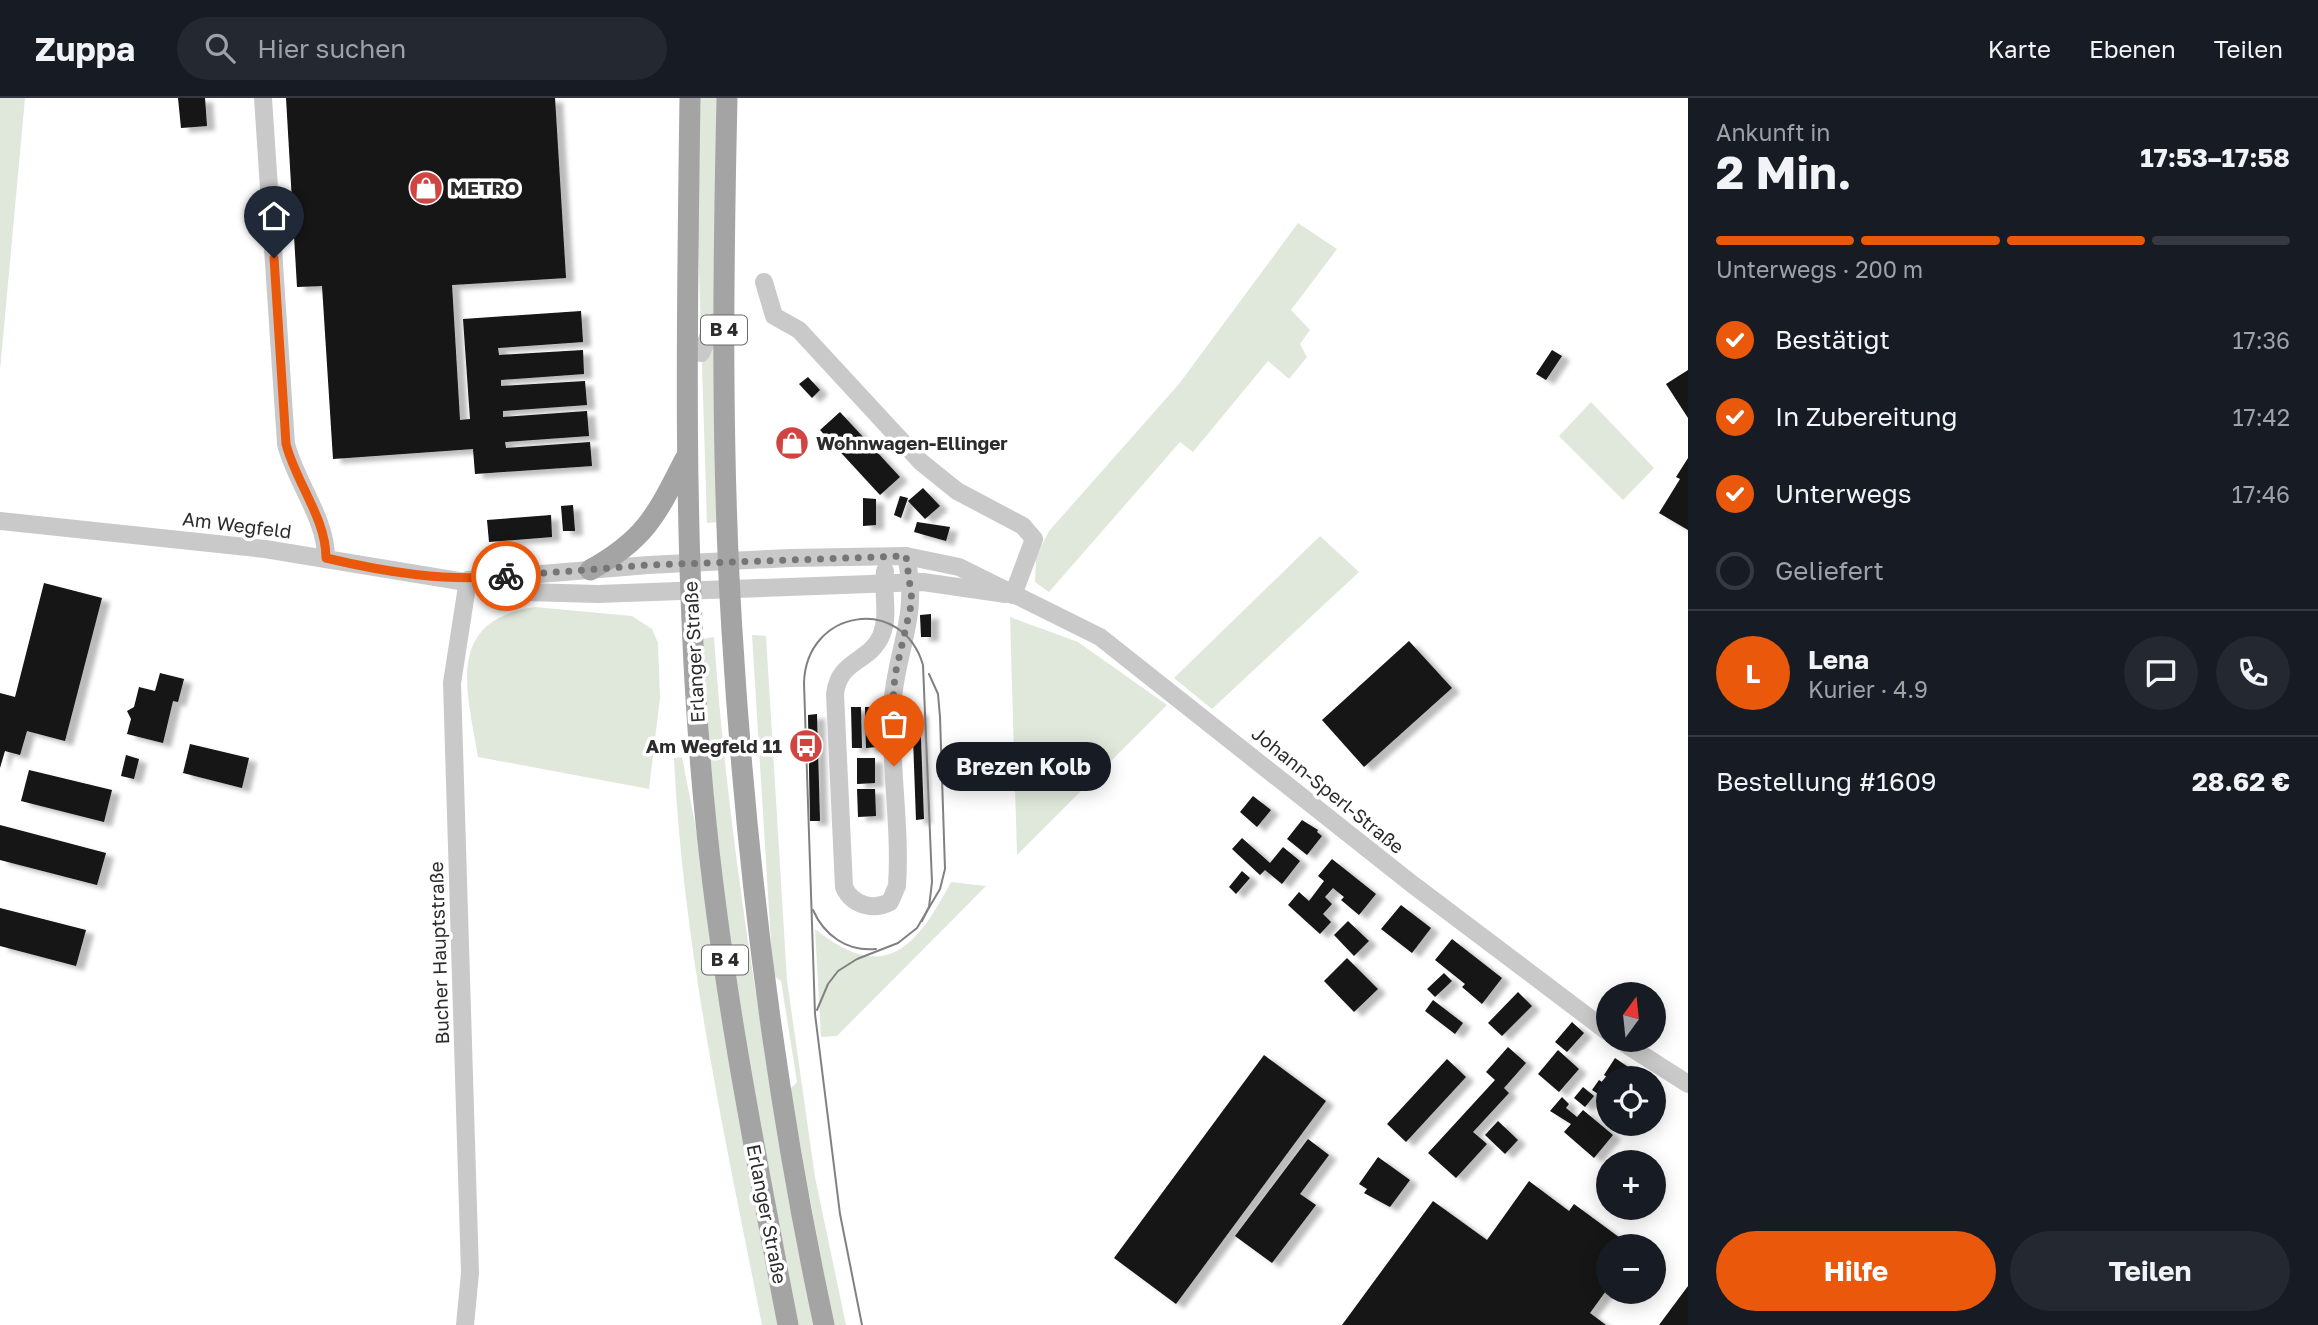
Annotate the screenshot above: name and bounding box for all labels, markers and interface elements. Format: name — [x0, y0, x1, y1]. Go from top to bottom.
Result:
search box — [177, 17, 667, 80]
text: Zuppa — [35, 29, 135, 68]
icon: search — [201, 29, 239, 67]
text: Hier suchen — [257, 33, 406, 64]
text: Karte — [1988, 34, 2051, 63]
text: Ebenen — [2089, 34, 2176, 63]
text: Teilen — [2214, 34, 2283, 63]
text: Ankunft in — [1716, 118, 1831, 146]
text: 17:53–17:58 — [2140, 142, 2290, 173]
text: 2 Min. — [1716, 144, 1852, 199]
shop icon: METRO — [407, 169, 445, 207]
place label: METRO — [450, 176, 519, 199]
pin — [244, 186, 304, 258]
icon: home — [255, 197, 293, 235]
text: Unterwegs · 200 m — [1716, 255, 1923, 283]
road number: B 4 — [701, 316, 747, 344]
icon: check — [1716, 321, 1754, 359]
text: Bestätigt — [1775, 324, 1890, 355]
text: 17:36 — [2232, 326, 2290, 354]
icon: check — [1716, 398, 1754, 436]
text: In Zubereitung — [1775, 401, 1958, 432]
text: 17:42 — [2232, 403, 2290, 431]
shop icon: Wohnwagen-Ellinger — [773, 424, 811, 462]
place label: Wohnwagen-Ellinger — [816, 431, 1008, 454]
icon: check — [1716, 475, 1754, 513]
text: Unterwegs — [1775, 478, 1912, 509]
text: 17:46 — [2232, 480, 2290, 508]
street label: Am Wegfeld — [181, 506, 293, 543]
courier — [471, 541, 541, 611]
text: Geliefert — [1775, 555, 1884, 586]
icon: bike — [487, 557, 525, 595]
street label: Erlanger Straße — [678, 581, 709, 723]
button: chat — [2124, 636, 2198, 710]
button: phone — [2216, 636, 2290, 710]
text: Lena — [1808, 644, 1869, 675]
text: L — [1746, 658, 1760, 689]
text: Kurier · 4.9 — [1808, 675, 1928, 703]
pin — [864, 694, 924, 766]
icon: bag — [875, 705, 913, 743]
street label: Johann-Sperl-Straße — [1248, 721, 1409, 858]
bus stop icon: Am Wegfeld 11 — [787, 727, 825, 765]
place label: Am Wegfeld 11 — [646, 734, 782, 757]
callout: Brezen Kolb — [936, 742, 1111, 790]
text: Brezen Kolb — [956, 752, 1091, 780]
text: Bestellung #1609 — [1716, 766, 1936, 797]
text: 28.62 € — [2192, 766, 2290, 797]
street label: Bucher Hauptstraße — [424, 861, 453, 1045]
road number: B 4 — [702, 946, 748, 974]
north arrow — [1596, 982, 1666, 1052]
map controls — [1596, 982, 1666, 1304]
button: locate — [1596, 1066, 1666, 1136]
street label: Erlanger Straße — [743, 1142, 792, 1286]
button: + — [1596, 1150, 1666, 1220]
button: Hilfe — [1716, 1231, 1996, 1311]
button: Teilen — [2010, 1231, 2290, 1311]
button: − — [1596, 1234, 1666, 1304]

